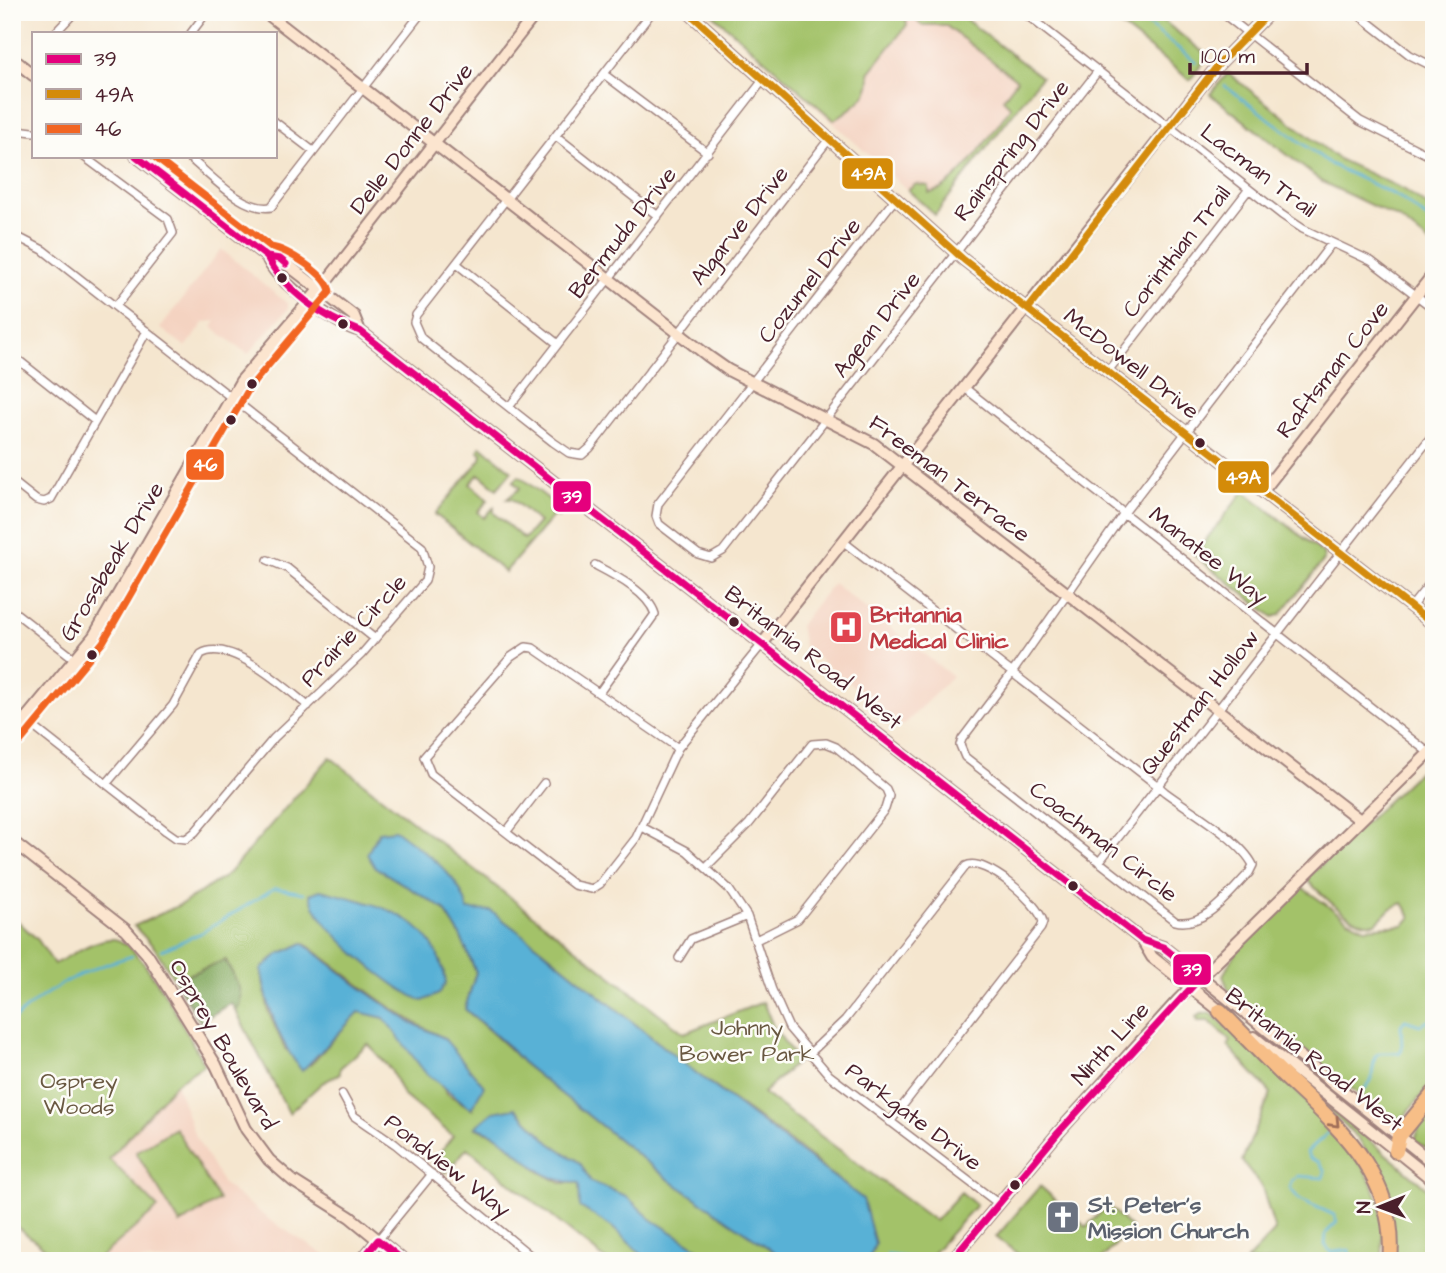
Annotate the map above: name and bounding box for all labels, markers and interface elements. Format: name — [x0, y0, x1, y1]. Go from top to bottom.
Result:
legend — [32, 32, 276, 158]
scale bar — [1190, 32, 1308, 76]
text: 100 m — [1201, 42, 1256, 71]
text: 39 — [94, 45, 117, 74]
street label: Delle Donne Drive — [342, 56, 481, 221]
street label: Rainspring Drive — [946, 73, 1078, 229]
text: 49A — [94, 81, 134, 110]
text: 46 — [94, 115, 121, 144]
street label: Lacman Trail — [1194, 116, 1323, 225]
line badge: 49A — [841, 157, 894, 190]
street label: Algarve Drive — [683, 159, 797, 293]
street label: Bermuda Drive — [561, 160, 684, 305]
text: 49A — [850, 161, 887, 188]
street label: Corinthian Trail — [1115, 179, 1238, 324]
street label: Cozumel Drive — [751, 211, 869, 350]
street label: Agean Drive — [825, 265, 929, 385]
unlabelled marker — [275, 271, 289, 285]
street label: Raftsman Cove — [1269, 294, 1397, 445]
street label: McDowell Drive — [1057, 301, 1206, 427]
unlabelled marker — [336, 317, 350, 331]
unlabelled marker — [245, 377, 259, 391]
street label: Freeman Terrace — [862, 407, 1037, 550]
unlabelled marker — [224, 413, 238, 427]
unlabelled marker — [1193, 436, 1207, 450]
line badge: 46 — [185, 448, 225, 481]
text: 46 — [193, 452, 218, 479]
line badge: 49A — [1217, 460, 1270, 494]
text: 49A — [1225, 465, 1262, 492]
street label: Grossbeak Drive — [52, 476, 172, 647]
line badge: 39 — [552, 480, 592, 513]
text: 39 — [561, 484, 582, 511]
street label: Manatee Way — [1141, 499, 1275, 614]
street label: Prairie Circle — [293, 567, 414, 694]
street label: Britannia Road West — [718, 578, 910, 738]
place label: Britannia Medical Clinic — [870, 599, 1009, 657]
hospital icon: Britannia Medical Clinic — [827, 608, 865, 646]
unlabelled marker — [727, 615, 741, 629]
street label: Questman Hollow — [1133, 623, 1267, 782]
unlabelled marker — [85, 648, 99, 662]
street label: Coachman Circle — [1023, 774, 1184, 910]
unlabelled marker — [1066, 879, 1080, 893]
street label: Osprey Boulevard — [160, 953, 285, 1136]
line badge: 39 — [1172, 953, 1212, 986]
text: 39 — [1181, 957, 1202, 984]
street label: Britannia Road West — [1219, 980, 1411, 1140]
street label: Ninth Line — [1065, 995, 1157, 1093]
park label: Johnny Bower Park — [679, 1012, 815, 1070]
street label: Parkgate Drive — [838, 1055, 988, 1179]
park label: Osprey Woods — [40, 1065, 118, 1123]
street label: Pondview Way — [377, 1106, 518, 1226]
one-way arrow — [1326, 1115, 1339, 1128]
north arrow — [1344, 1172, 1414, 1242]
unlabelled marker — [1008, 1178, 1022, 1192]
place label: St. Peter’s Mission Church — [1087, 1189, 1249, 1247]
church icon: St. Peter’s Mission Church — [1044, 1198, 1082, 1236]
text: N — [1351, 1201, 1378, 1213]

